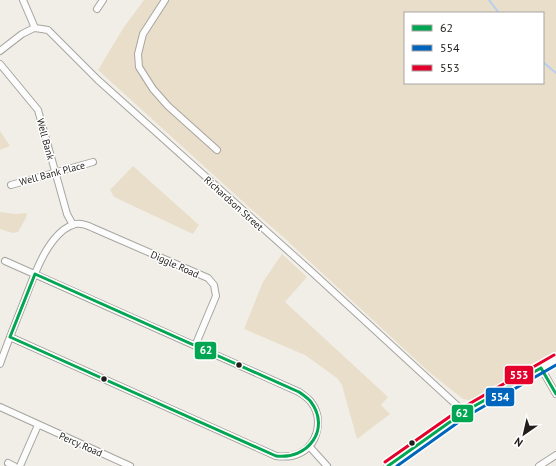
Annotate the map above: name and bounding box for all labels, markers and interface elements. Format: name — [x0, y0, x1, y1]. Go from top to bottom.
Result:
legend — [404, 12, 544, 84]
text: 62 — [440, 20, 453, 35]
text: 554 — [440, 40, 460, 55]
text: 553 — [440, 60, 460, 75]
street label: Well Bank — [34, 117, 57, 162]
street label: Well Bank Place — [18, 158, 87, 189]
street label: Richardson Street — [201, 173, 267, 234]
street label: Diggle Road — [148, 248, 201, 281]
line badge: 62 — [194, 341, 217, 360]
text: 62 — [200, 343, 212, 357]
unlabelled marker — [234, 360, 244, 370]
line badge: 553 — [504, 365, 534, 385]
text: 553 — [510, 368, 528, 382]
unlabelled marker — [99, 374, 109, 384]
line badge: 554 — [485, 387, 515, 407]
text: 554 — [491, 390, 510, 404]
line badge: 62 — [451, 404, 474, 423]
text: 62 — [456, 406, 468, 420]
north arrow — [504, 414, 544, 454]
street label: Percy Road — [57, 429, 105, 460]
text: N — [511, 434, 525, 450]
unlabelled marker — [407, 438, 417, 448]

